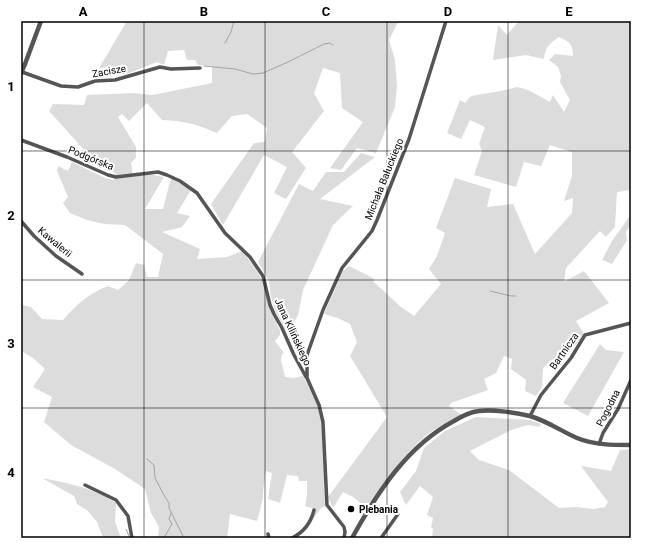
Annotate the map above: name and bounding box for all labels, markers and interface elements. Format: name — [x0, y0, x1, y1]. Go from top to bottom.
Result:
text: A — [79, 4, 88, 19]
text: B — [200, 4, 208, 19]
text: C — [322, 4, 331, 19]
text: D — [444, 4, 452, 19]
text: E — [565, 4, 573, 19]
street label: Zacisze — [91, 63, 127, 79]
text: 1 — [7, 79, 15, 94]
street label: Michała Bałuckiego — [363, 136, 406, 221]
street label: Podgórska — [67, 144, 115, 172]
text: 2 — [7, 208, 15, 223]
street label: Kawalerii — [36, 225, 74, 259]
street label: Jana Kilińskiego — [273, 297, 313, 368]
street label: Bartnicza — [547, 331, 581, 371]
text: 3 — [7, 336, 15, 351]
street label: Pogodna — [594, 388, 622, 428]
text: 4 — [7, 465, 15, 480]
marker: Plebania — [346, 504, 356, 514]
place label: Plebania — [359, 504, 399, 515]

